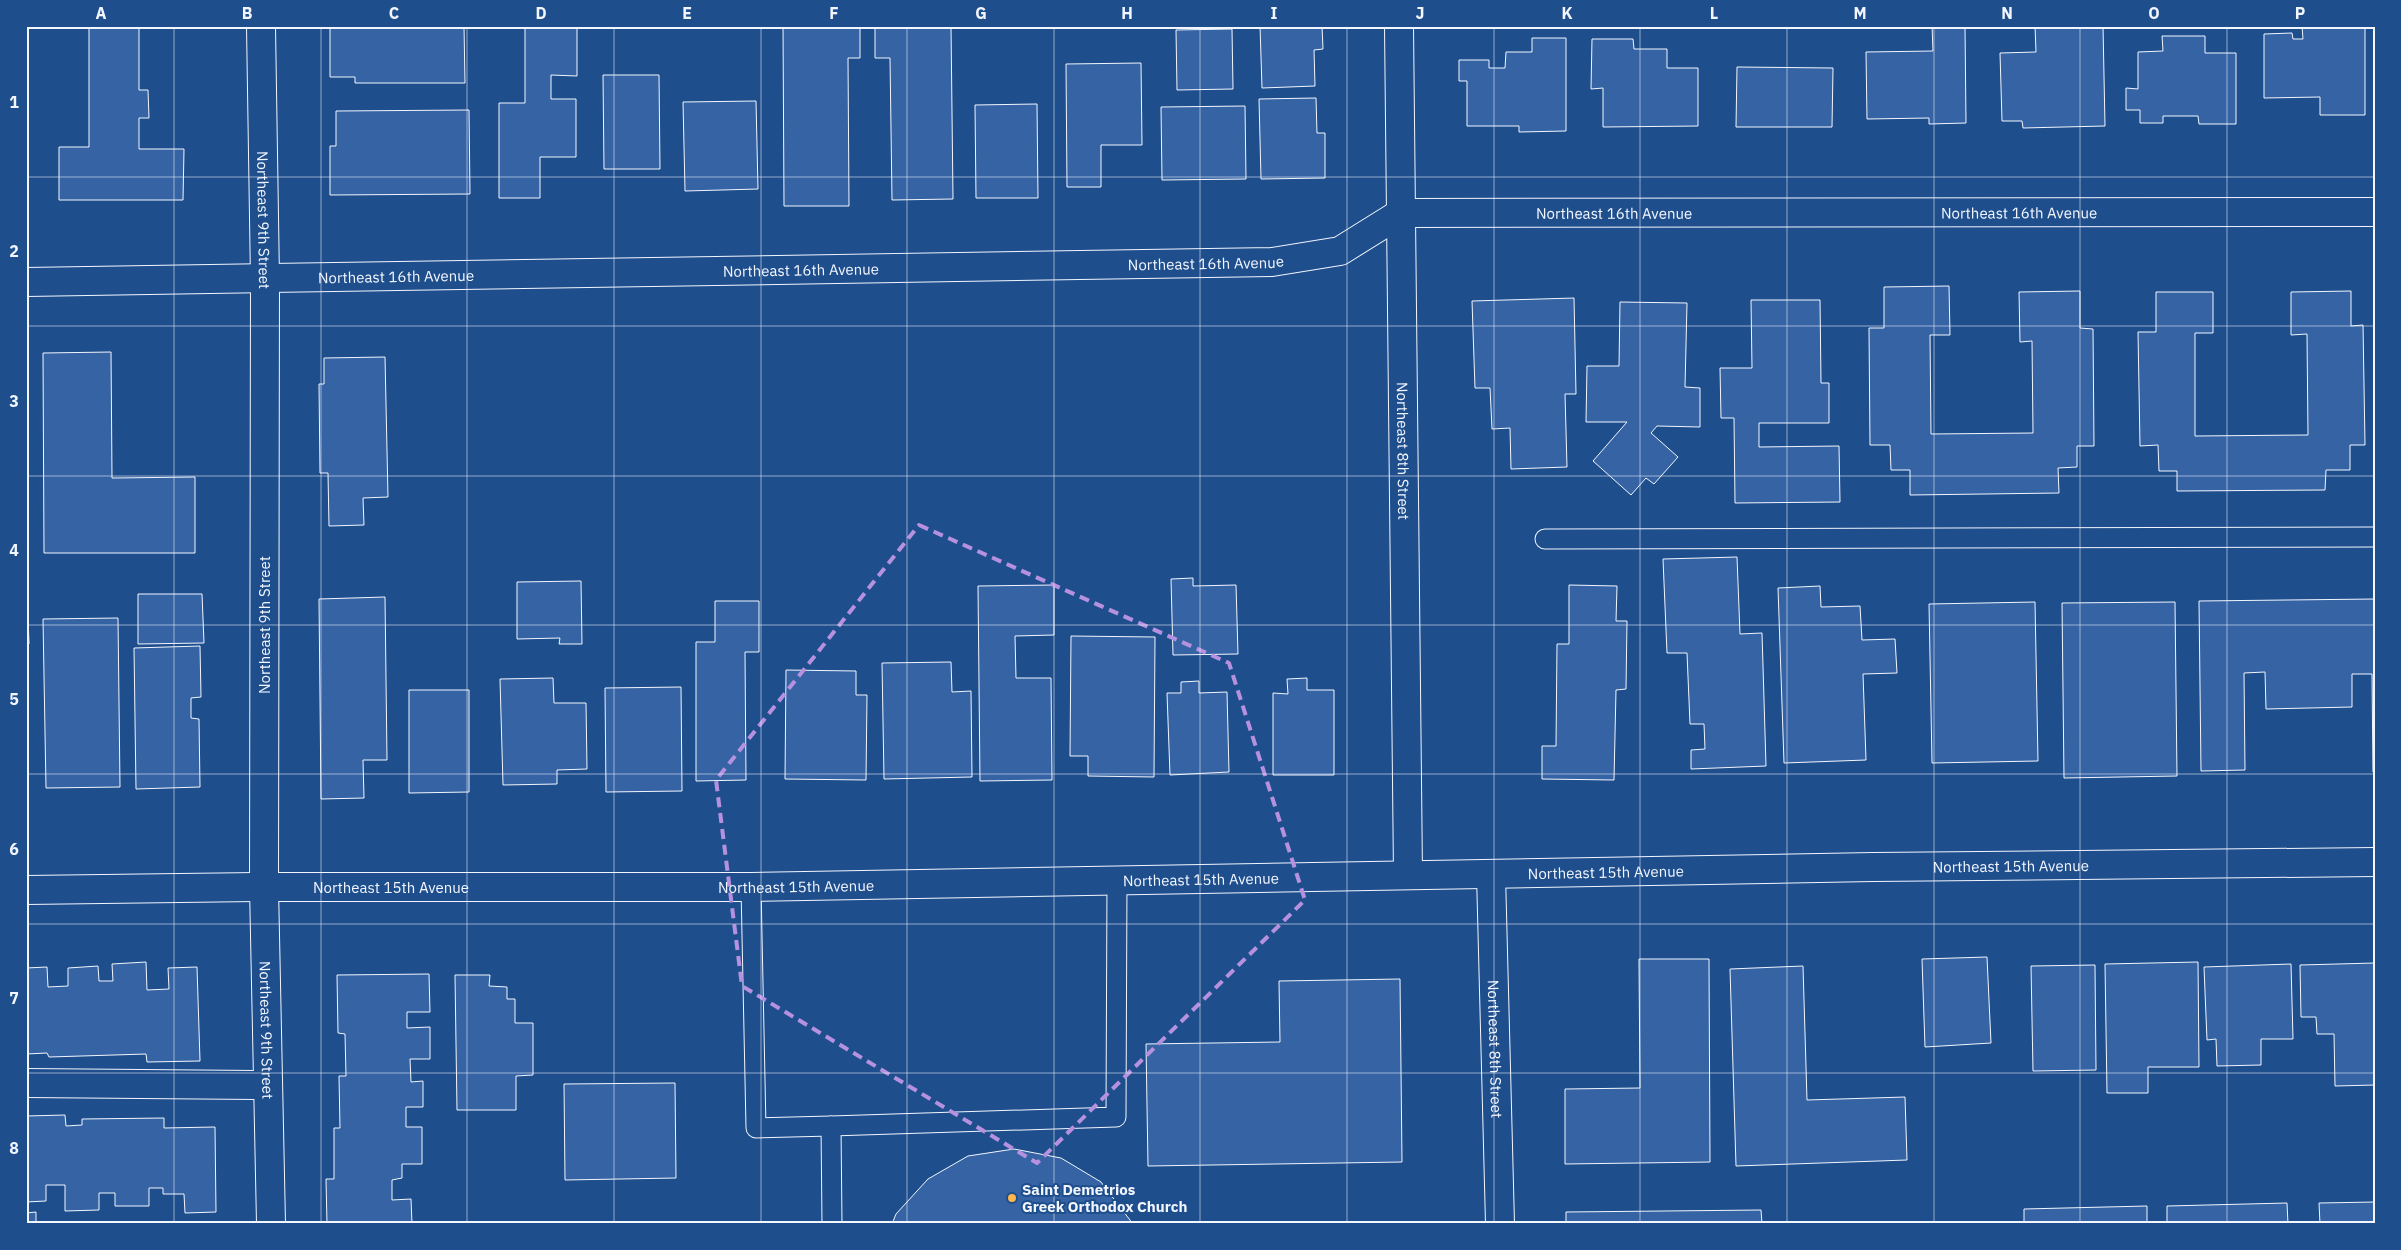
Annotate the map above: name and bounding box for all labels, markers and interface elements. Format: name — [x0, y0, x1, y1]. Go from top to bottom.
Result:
text: A — [96, 3, 107, 23]
text: B — [242, 3, 253, 23]
text: C — [389, 3, 399, 23]
text: D — [535, 3, 547, 23]
text: E — [682, 3, 692, 23]
text: F — [829, 3, 839, 23]
text: G — [975, 3, 987, 23]
text: H — [1121, 3, 1133, 23]
text: I — [1271, 3, 1278, 23]
text: J — [1416, 3, 1424, 23]
text: K — [1561, 3, 1573, 23]
text: L — [1710, 3, 1718, 23]
text: M — [1853, 3, 1867, 23]
text: N — [2001, 3, 2013, 23]
text: O — [2148, 3, 2160, 23]
text: P — [2295, 3, 2305, 23]
text: 1 — [9, 92, 19, 112]
street label: Northeast 9th Street — [253, 151, 275, 289]
street label: Northeast 16th Avenue — [1536, 203, 1692, 222]
street label: Northeast 16th Avenue — [1941, 203, 2097, 222]
text: 2 — [9, 241, 19, 261]
street label: Northeast 16th Avenue — [1128, 251, 1285, 274]
street label: Northeast 16th Avenue — [723, 259, 879, 280]
street label: Northeast 16th Avenue — [318, 265, 474, 287]
street label: Northeast 8th Street — [1393, 382, 1414, 520]
text: 3 — [9, 391, 19, 411]
text: 4 — [9, 540, 19, 560]
street label: Northeast 9th Street — [255, 556, 274, 694]
text: 5 — [9, 689, 19, 709]
text: 6 — [9, 839, 19, 859]
street label: Northeast 15th Avenue — [1933, 855, 2089, 876]
street label: Northeast 15th Avenue — [1528, 861, 1684, 883]
street label: Northeast 15th Avenue — [1123, 868, 1279, 890]
street label: Northeast 15th Avenue — [718, 875, 874, 897]
street label: Northeast 15th Avenue — [313, 878, 469, 897]
street label: Northeast 9th Street — [256, 961, 278, 1099]
street label: Northeast 8th Street — [1484, 980, 1507, 1118]
text: 7 — [9, 988, 19, 1008]
text: 8 — [9, 1138, 19, 1158]
place label: Saint Demetrios Greek Orthodox Church — [1022, 1180, 1187, 1216]
marker: Saint Demetrios Greek Orthodox Church — [1006, 1192, 1018, 1204]

